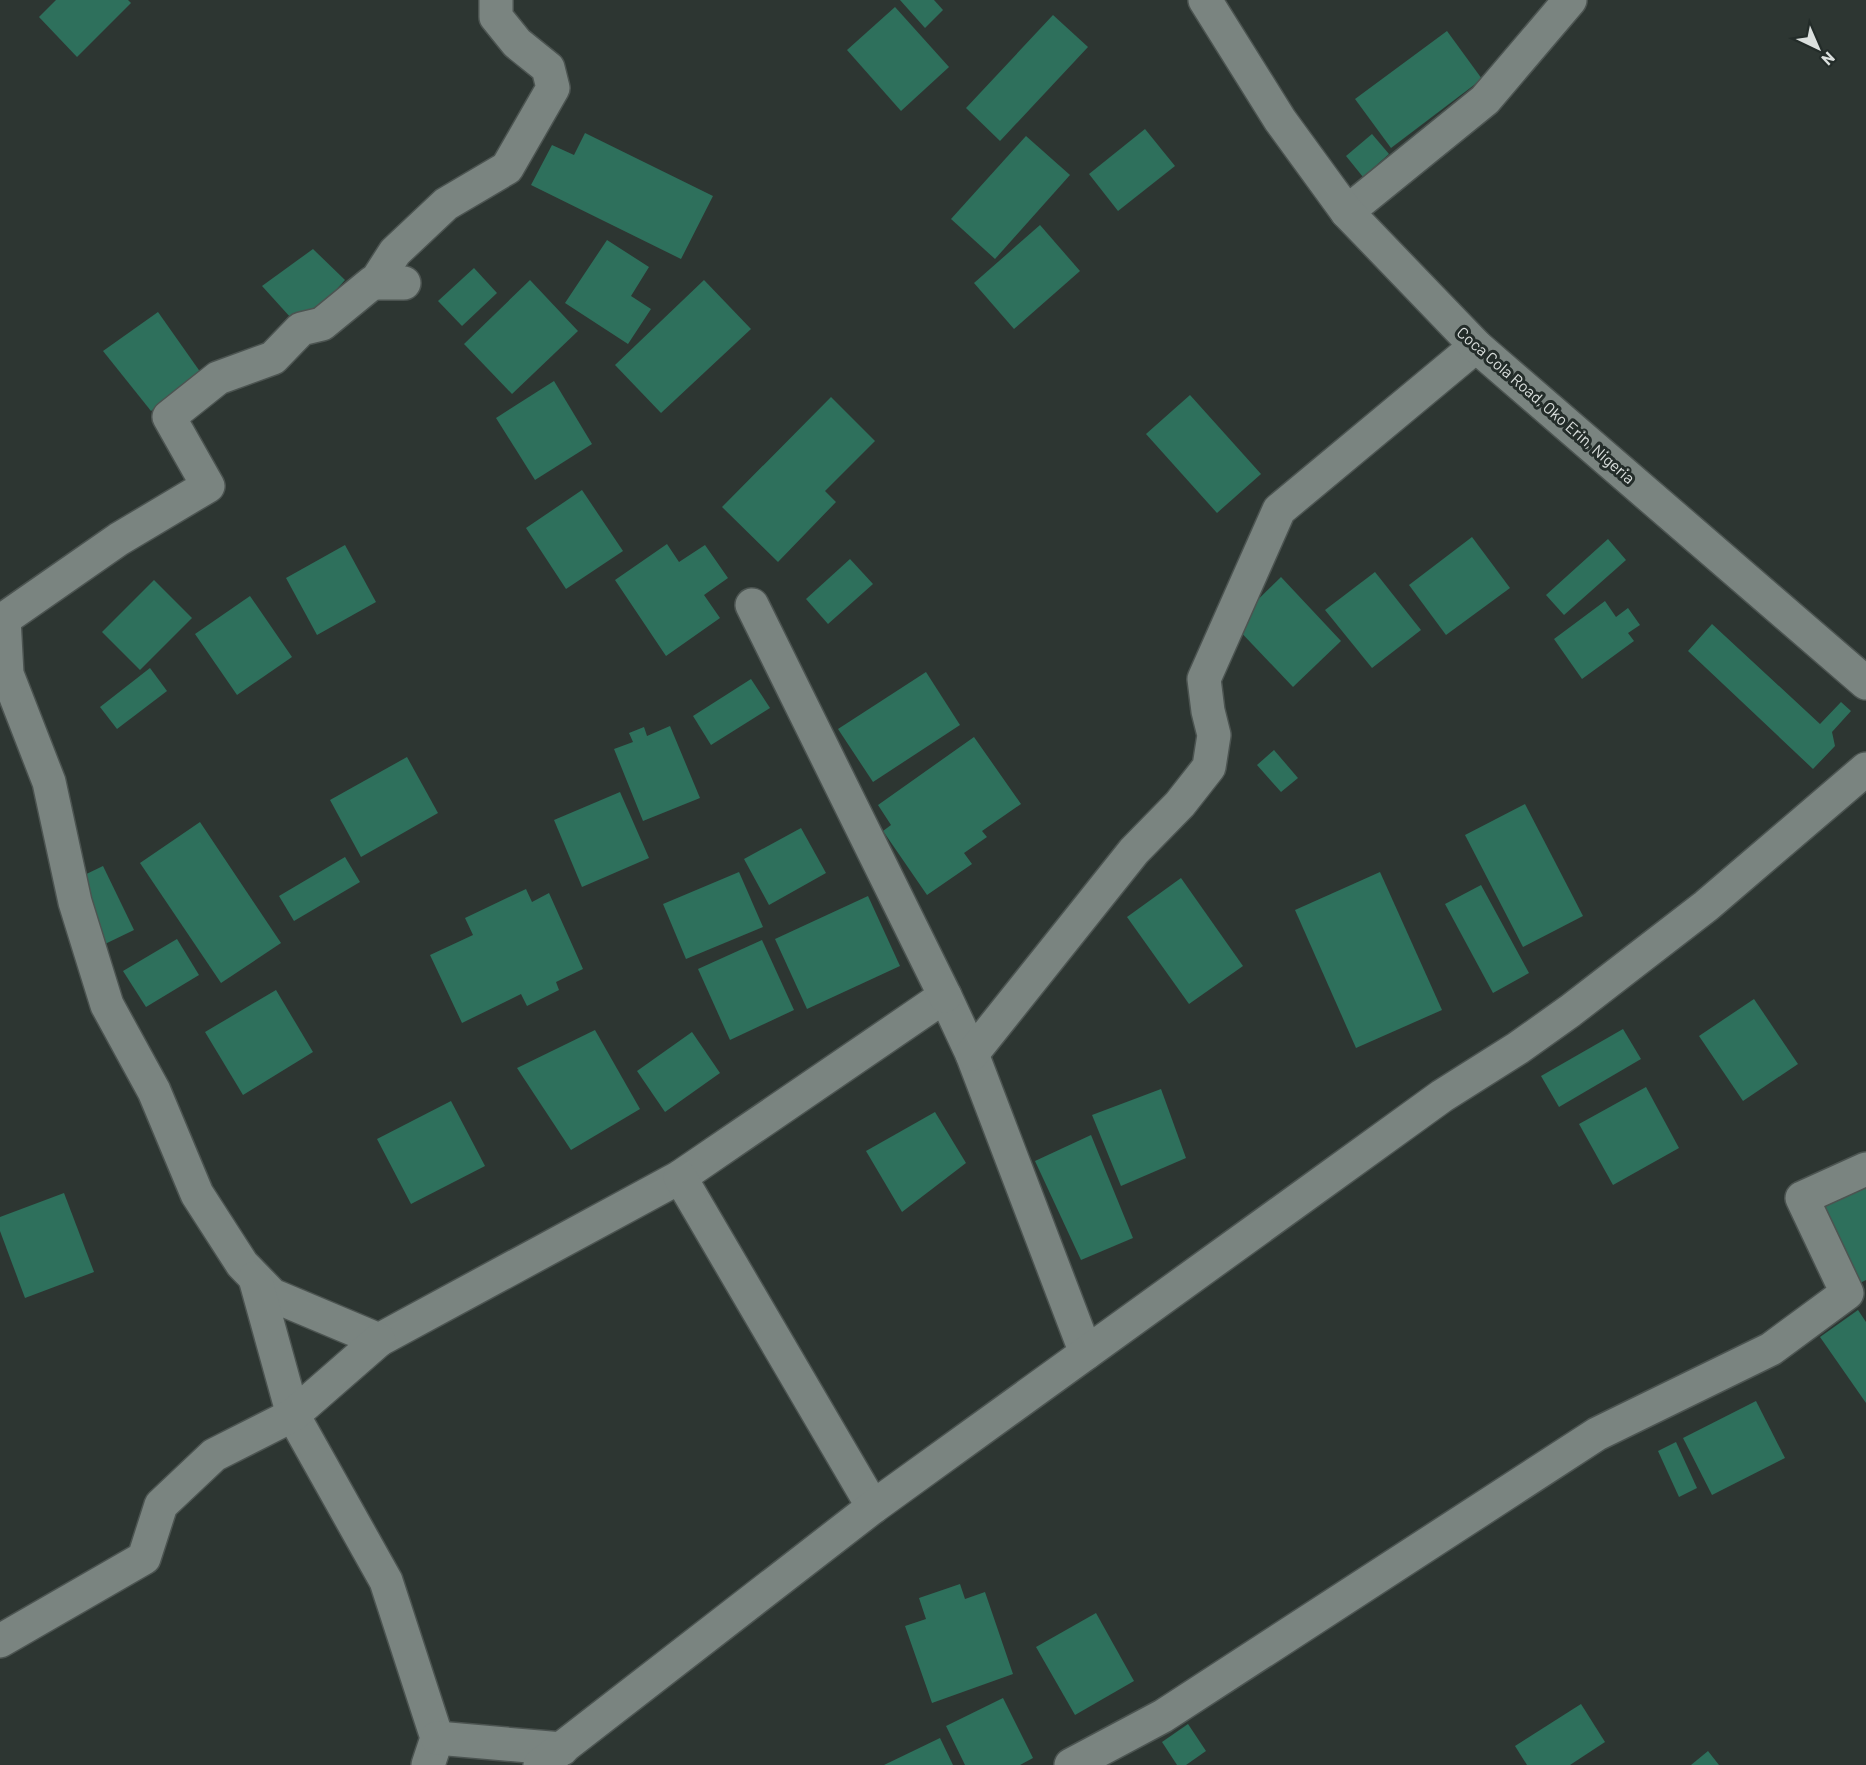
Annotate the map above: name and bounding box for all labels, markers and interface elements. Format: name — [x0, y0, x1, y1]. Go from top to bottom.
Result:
north arrow — [1788, 18, 1848, 78]
text: N — [1818, 49, 1839, 70]
street label: Coca Cola Road, Oko Erin, Nigeria — [1454, 322, 1639, 487]

